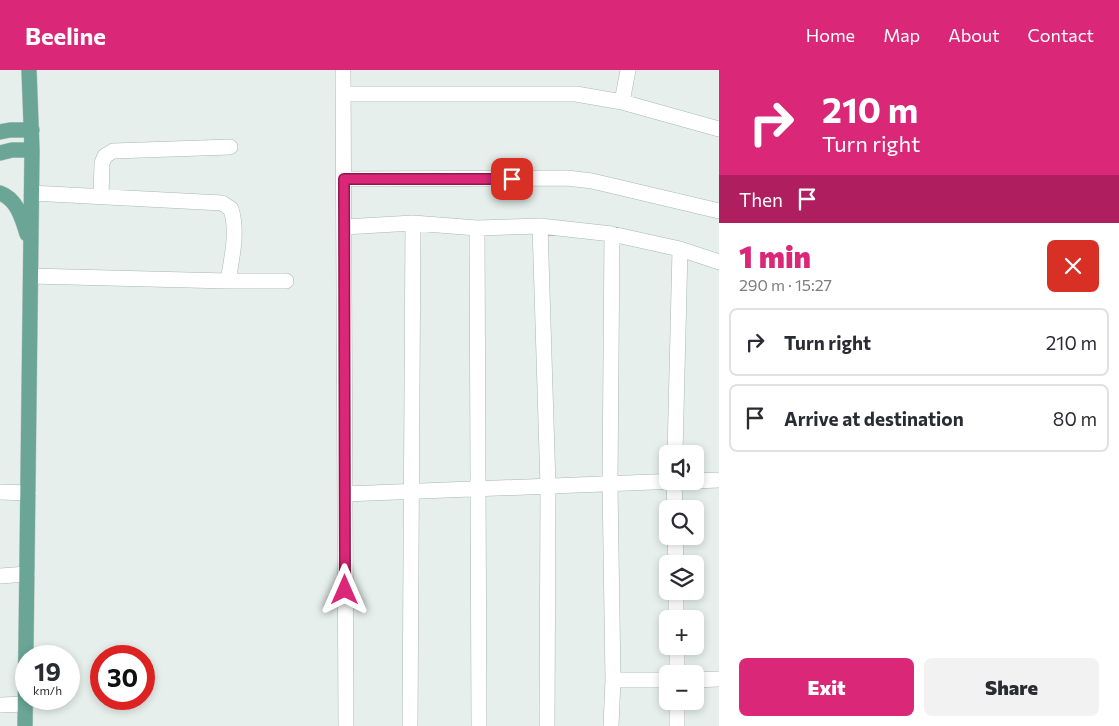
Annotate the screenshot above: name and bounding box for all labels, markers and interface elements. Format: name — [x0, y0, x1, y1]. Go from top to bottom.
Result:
text: Beeline — [25, 21, 106, 50]
text: Home — [806, 24, 855, 46]
text: Map — [883, 24, 920, 46]
text: About — [948, 24, 1000, 46]
text: Contact — [1028, 24, 1094, 46]
text: 210 m — [822, 87, 918, 130]
icon: right — [739, 90, 804, 155]
text: Turn right — [822, 130, 920, 157]
pin — [491, 158, 533, 200]
icon: arrive — [498, 165, 526, 193]
icon: arrive — [793, 185, 821, 213]
text: Then — [739, 188, 783, 211]
text: 1 min — [739, 237, 811, 274]
button: close — [1047, 240, 1099, 292]
text: 290 m · 15:27 — [739, 275, 832, 294]
icon: right — [741, 328, 769, 356]
text: Turn right — [784, 331, 871, 354]
text: 210 m — [1046, 331, 1097, 354]
icon: arrive — [741, 404, 769, 432]
text: Arrive at destination — [784, 407, 964, 430]
text: 80 m — [1053, 407, 1097, 430]
map controls — [659, 445, 704, 710]
button: sound — [659, 445, 704, 490]
button: search — [659, 500, 704, 545]
button: layers — [659, 555, 704, 600]
position arrow — [318, 563, 370, 615]
button: + — [659, 610, 704, 655]
speed limit sign: 30 — [90, 645, 155, 710]
text: 19 — [34, 656, 61, 686]
button: Exit — [739, 658, 914, 716]
button: Share — [924, 658, 1099, 716]
button: − — [659, 665, 704, 710]
text: km/h — [33, 683, 62, 697]

